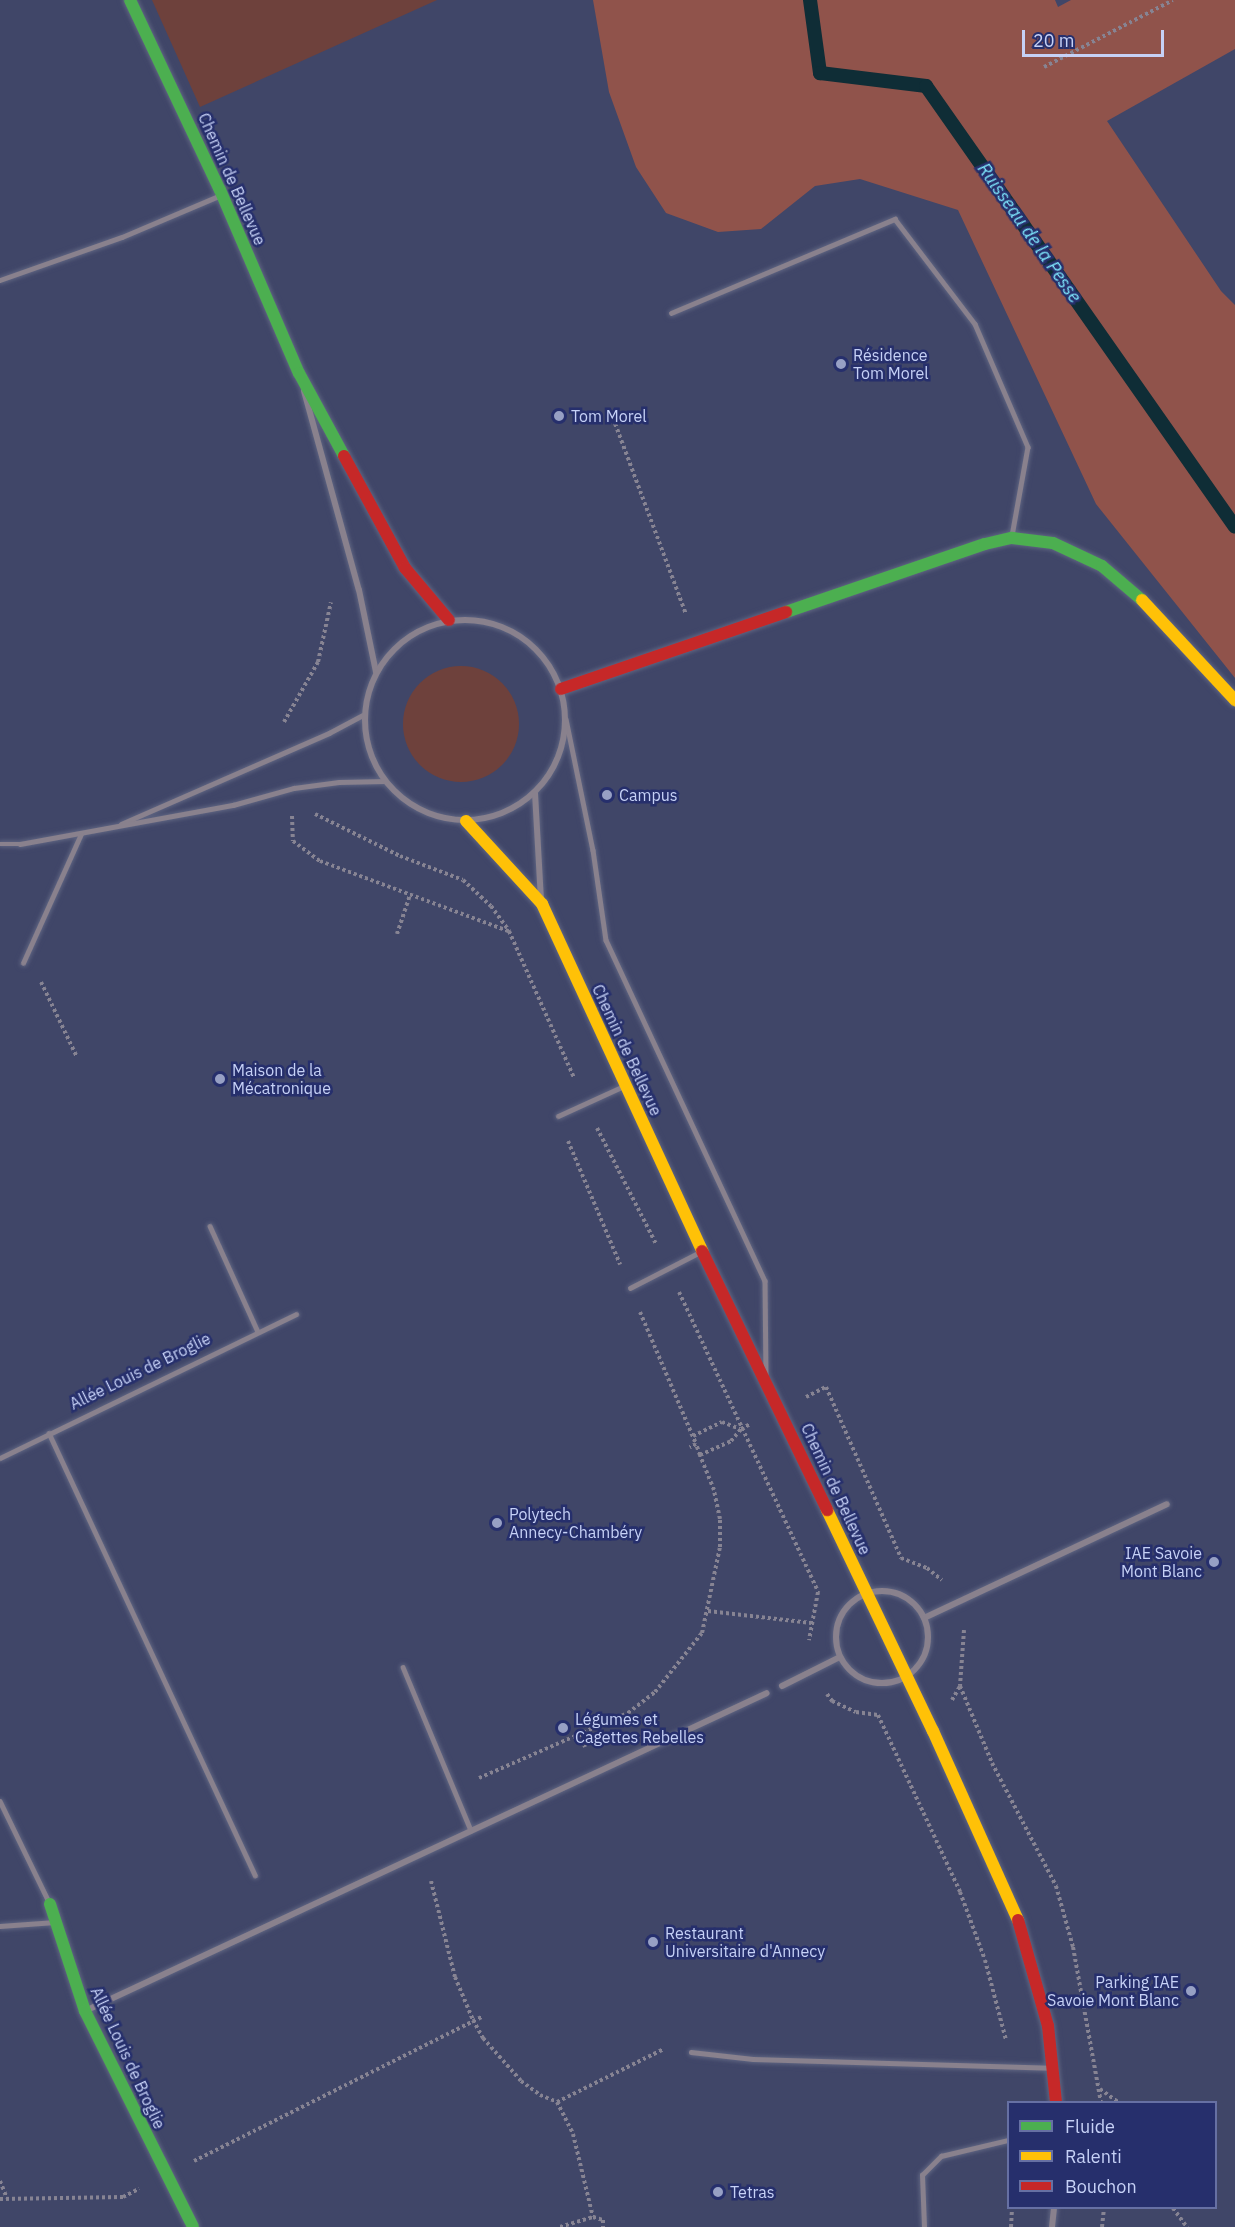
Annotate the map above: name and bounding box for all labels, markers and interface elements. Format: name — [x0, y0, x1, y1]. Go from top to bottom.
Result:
scale bar — [1025, 18, 1168, 56]
text: 20 m — [1033, 29, 1075, 52]
street label: Chemin de Bellevue — [194, 110, 270, 248]
water label: Ruisseau de la Pesse — [973, 159, 1085, 307]
place label: Résidence Tom Morel — [853, 345, 929, 383]
marker: Résidence Tom Morel — [834, 357, 848, 371]
place label: Tom Morel — [571, 406, 647, 426]
marker: Tom Morel — [552, 409, 566, 423]
place label: Campus — [619, 785, 678, 805]
marker: Campus — [600, 788, 614, 802]
street label: Chemin de Bellevue — [588, 981, 666, 1119]
place label: Maison de la Mécatronique — [232, 1060, 331, 1098]
marker: Maison de la Mécatronique — [213, 1072, 227, 1086]
street label: Allée Louis de Broglie — [66, 1329, 214, 1413]
street label: Chemin de Bellevue — [797, 1420, 875, 1558]
place label: Polytech Annecy-Chambéry — [509, 1504, 642, 1542]
marker: Polytech Annecy-Chambéry — [490, 1516, 504, 1530]
place label: IAE Savoie Mont Blanc — [1121, 1543, 1202, 1581]
marker: IAE Savoie Mont Blanc — [1207, 1555, 1221, 1569]
place label: Légumes et Cagettes Rebelles — [575, 1709, 704, 1747]
marker: Légumes et Cagettes Rebelles — [556, 1721, 570, 1735]
place label: Restaurant Universitaire d'Annecy — [665, 1923, 825, 1961]
marker: Restaurant Universitaire d'Annecy — [646, 1935, 660, 1949]
place label: Parking IAE Savoie Mont Blanc — [1047, 1972, 1179, 2010]
street label: Allée Louis de Broglie — [87, 1984, 169, 2132]
marker: Parking IAE Savoie Mont Blanc — [1184, 1984, 1198, 1998]
legend — [1007, 2101, 1217, 2209]
text: Fluide — [1065, 2115, 1115, 2138]
text: Ralenti — [1065, 2145, 1122, 2168]
text: Bouchon — [1065, 2175, 1137, 2198]
place label: Tetras — [730, 2182, 775, 2202]
marker: Tetras — [711, 2185, 725, 2199]

